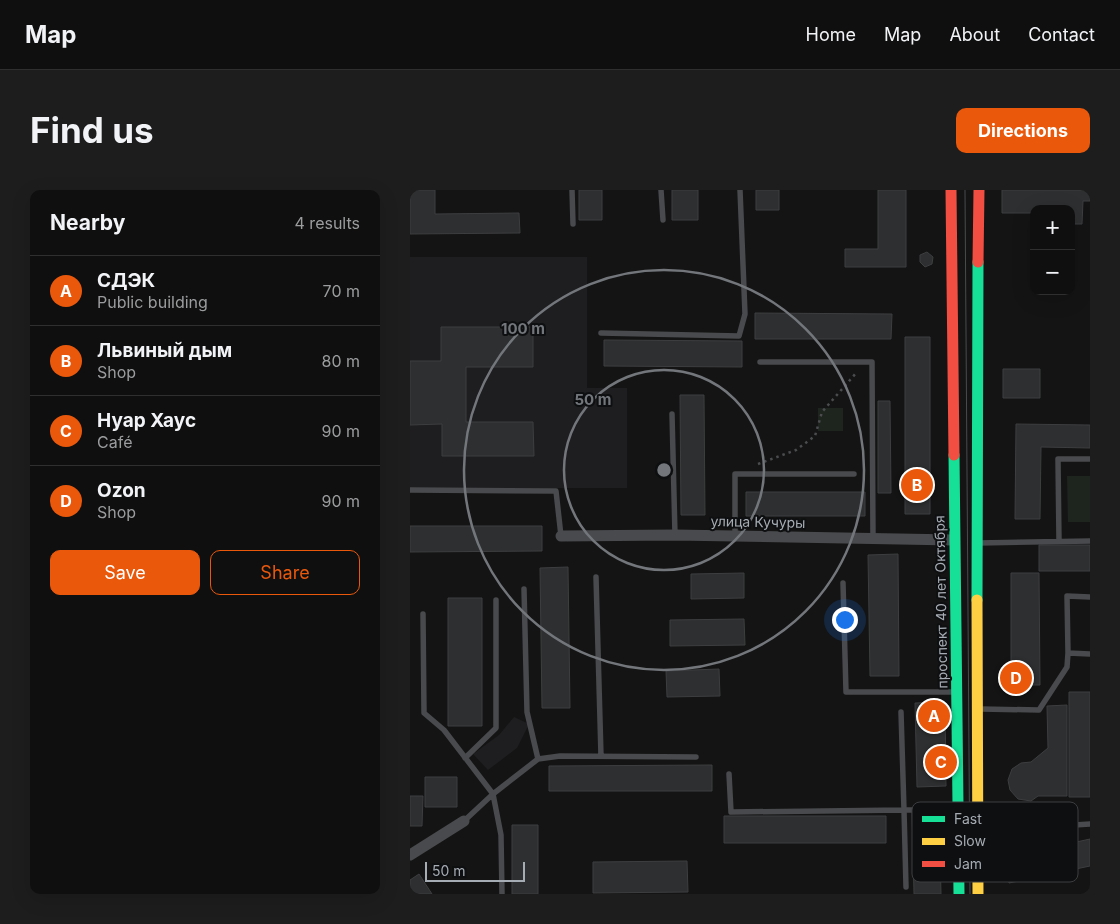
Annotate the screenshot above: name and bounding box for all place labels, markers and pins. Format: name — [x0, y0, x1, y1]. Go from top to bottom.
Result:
centre of rings — [655, 461, 673, 479]
pin: B — [901, 466, 933, 504]
pin: D — [1000, 659, 1032, 697]
pin: A — [918, 697, 950, 735]
pin: C — [925, 743, 957, 781]

